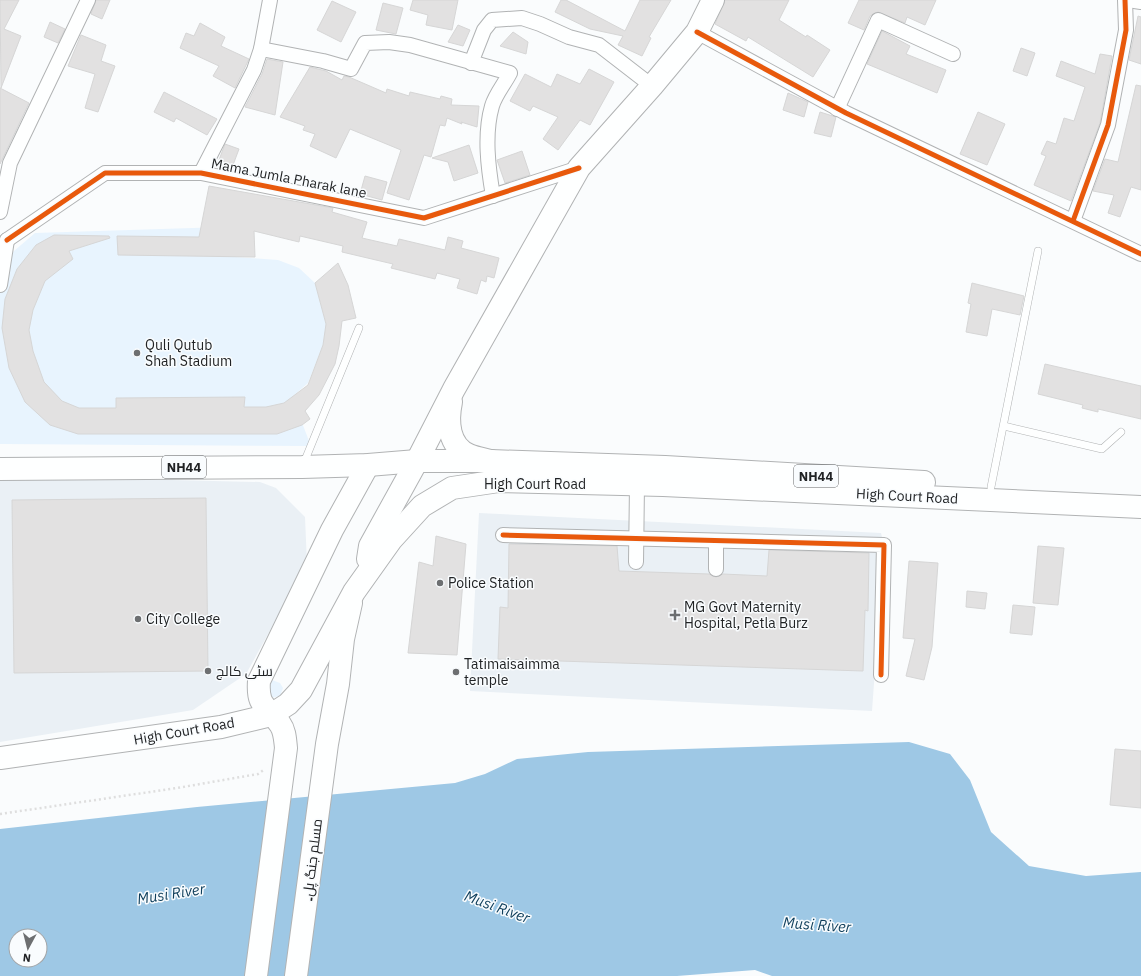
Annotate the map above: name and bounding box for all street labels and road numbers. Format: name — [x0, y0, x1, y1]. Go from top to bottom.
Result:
street label: Mama Jumla Pharak lane — [210, 154, 368, 202]
road number: NH44 — [162, 456, 206, 478]
road number: NH44 — [794, 465, 838, 487]
street label: High Court Road — [484, 475, 586, 493]
street label: High Court Road — [856, 484, 958, 508]
street label: High Court Road — [132, 713, 236, 749]
street label: مسلم جنگ پل۔ — [298, 818, 327, 903]

